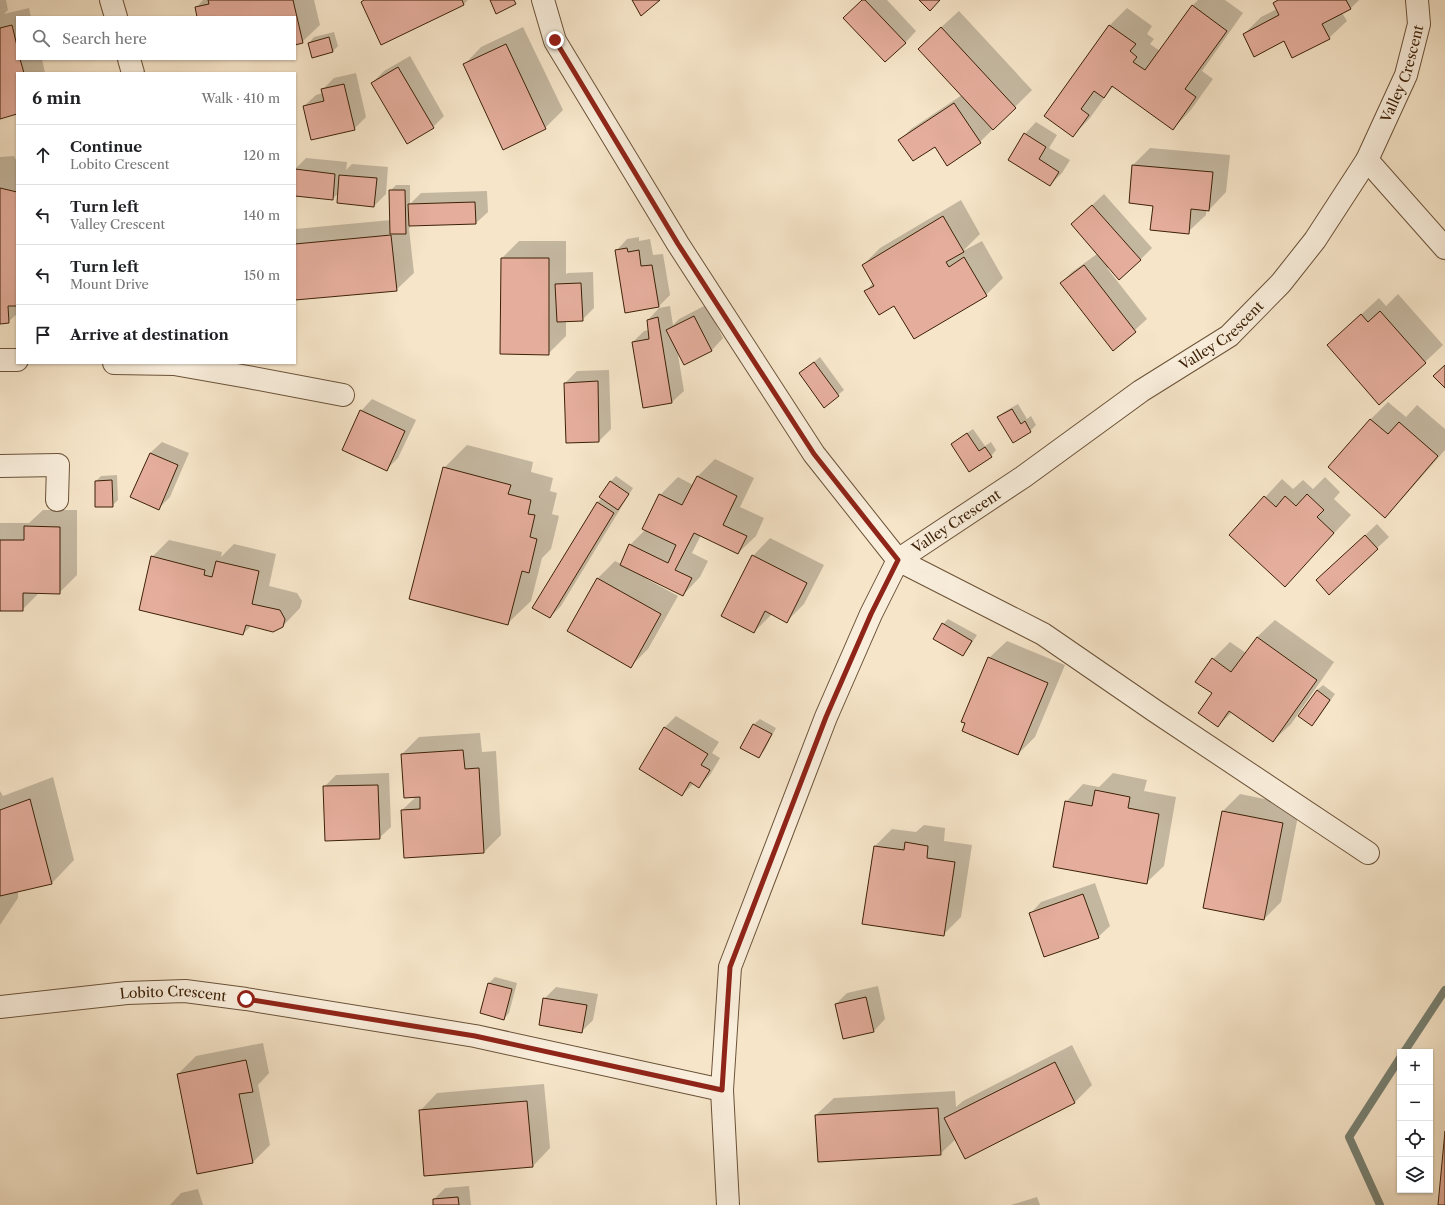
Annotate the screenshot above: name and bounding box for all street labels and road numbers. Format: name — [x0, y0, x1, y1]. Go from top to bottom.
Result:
street label: Valley Crescent — [1376, 23, 1427, 126]
street label: Valley Crescent — [1175, 297, 1267, 374]
street label: Valley Crescent — [908, 485, 1004, 558]
street label: Lobito Crescent — [119, 982, 228, 1005]

